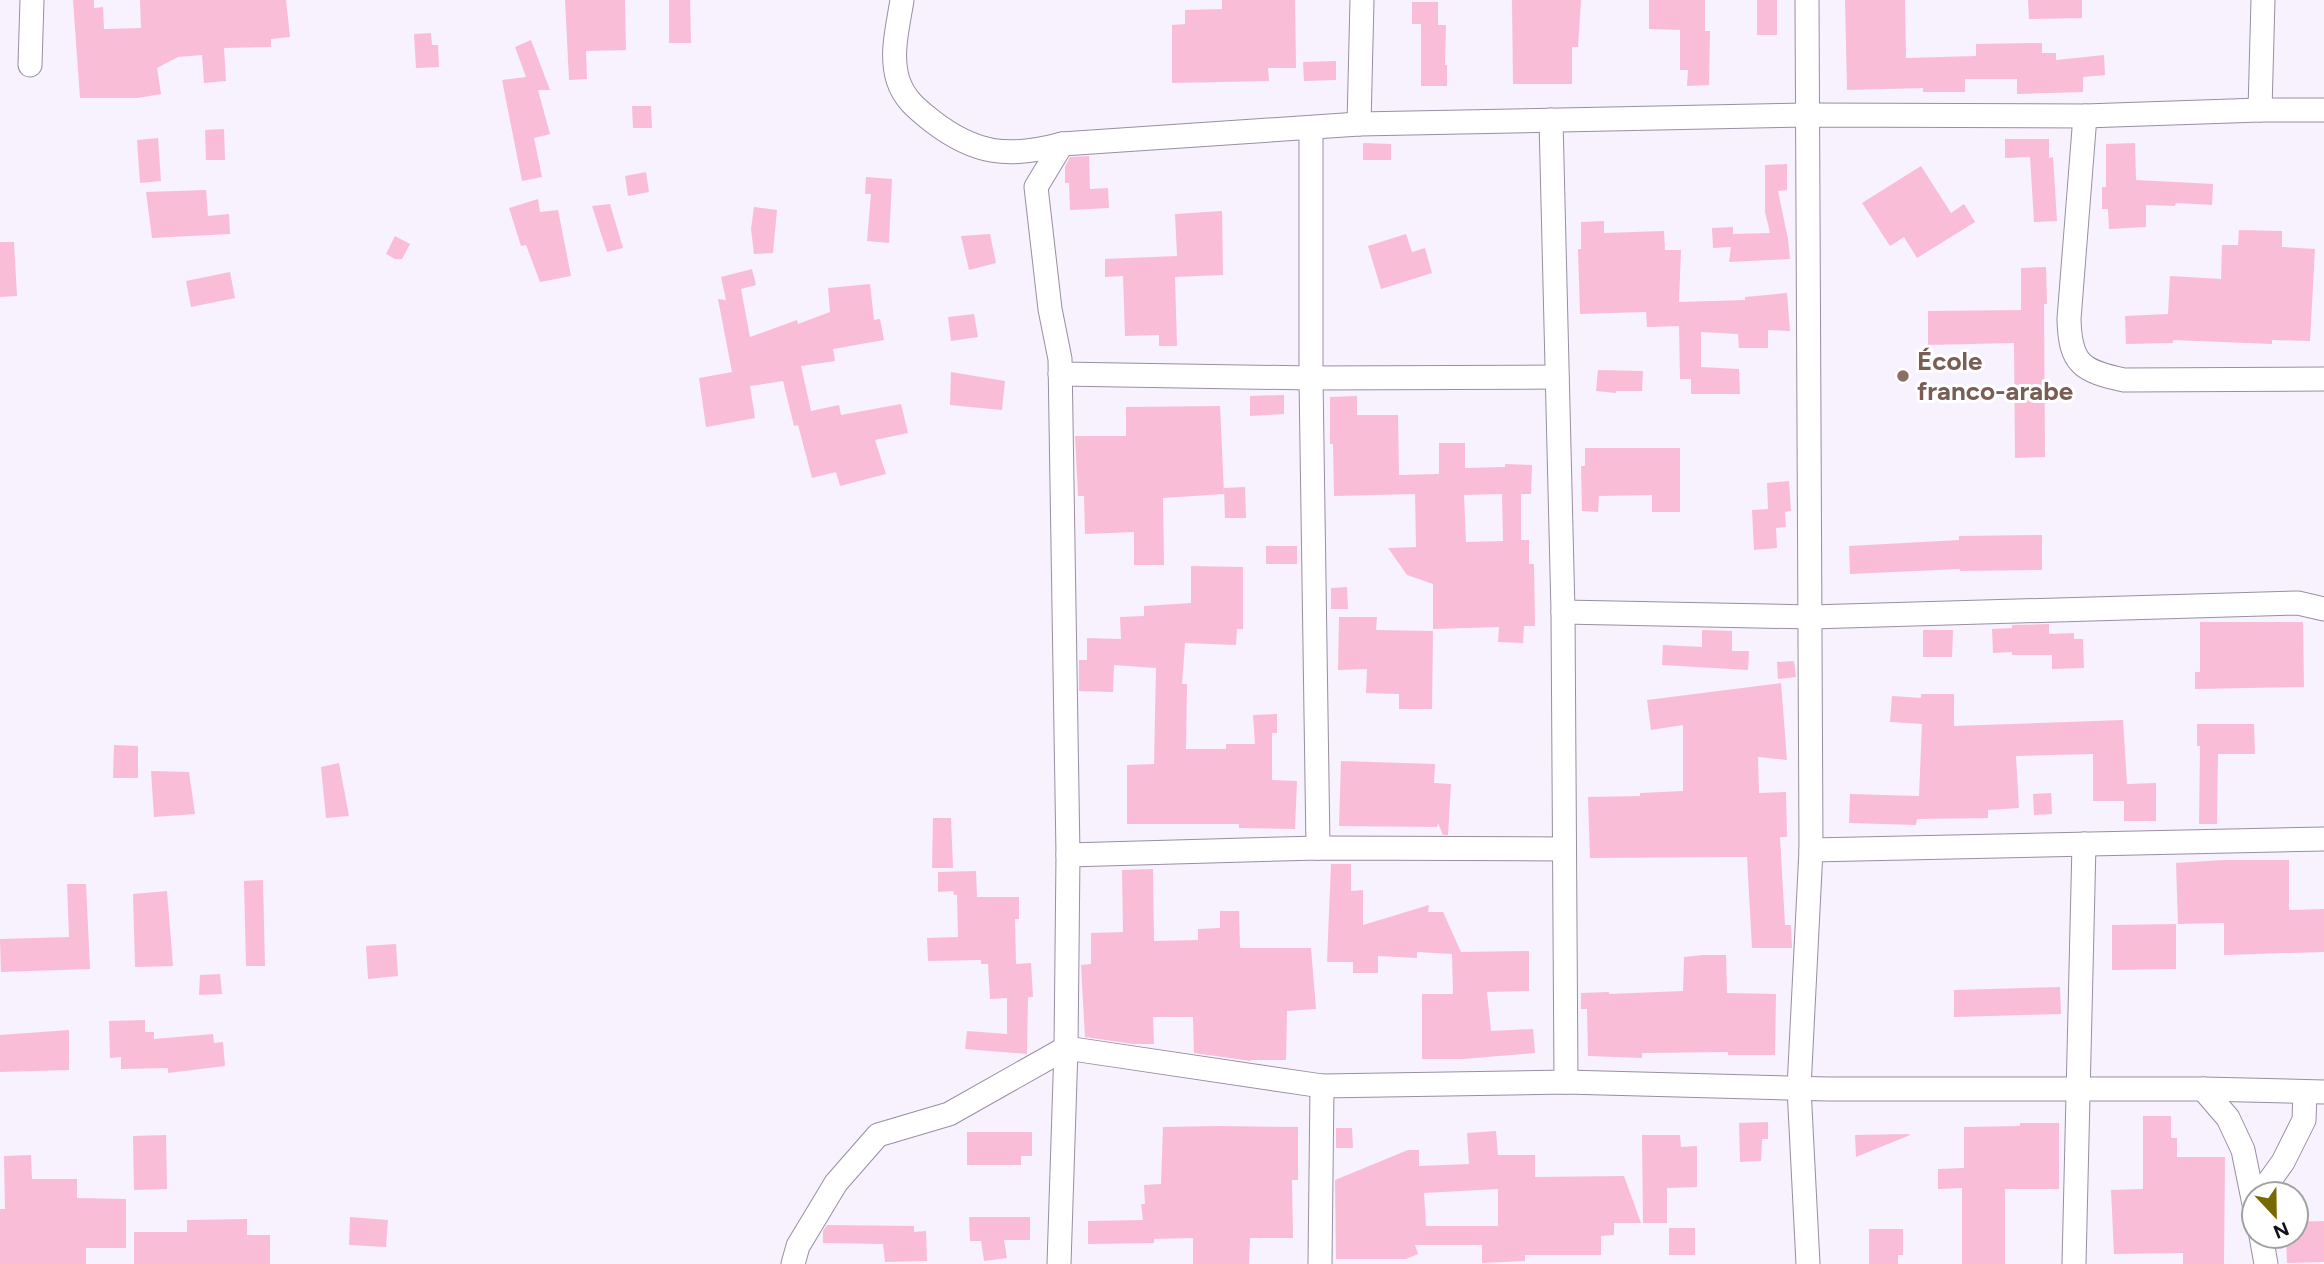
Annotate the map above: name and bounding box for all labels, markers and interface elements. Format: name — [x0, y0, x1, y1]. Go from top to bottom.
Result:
place label: École franco-arabe — [1917, 345, 2073, 407]
marker: École franco-arabe — [1895, 368, 1911, 384]
north arrow — [2240, 1180, 2310, 1250]
text: N — [2270, 1217, 2292, 1244]

